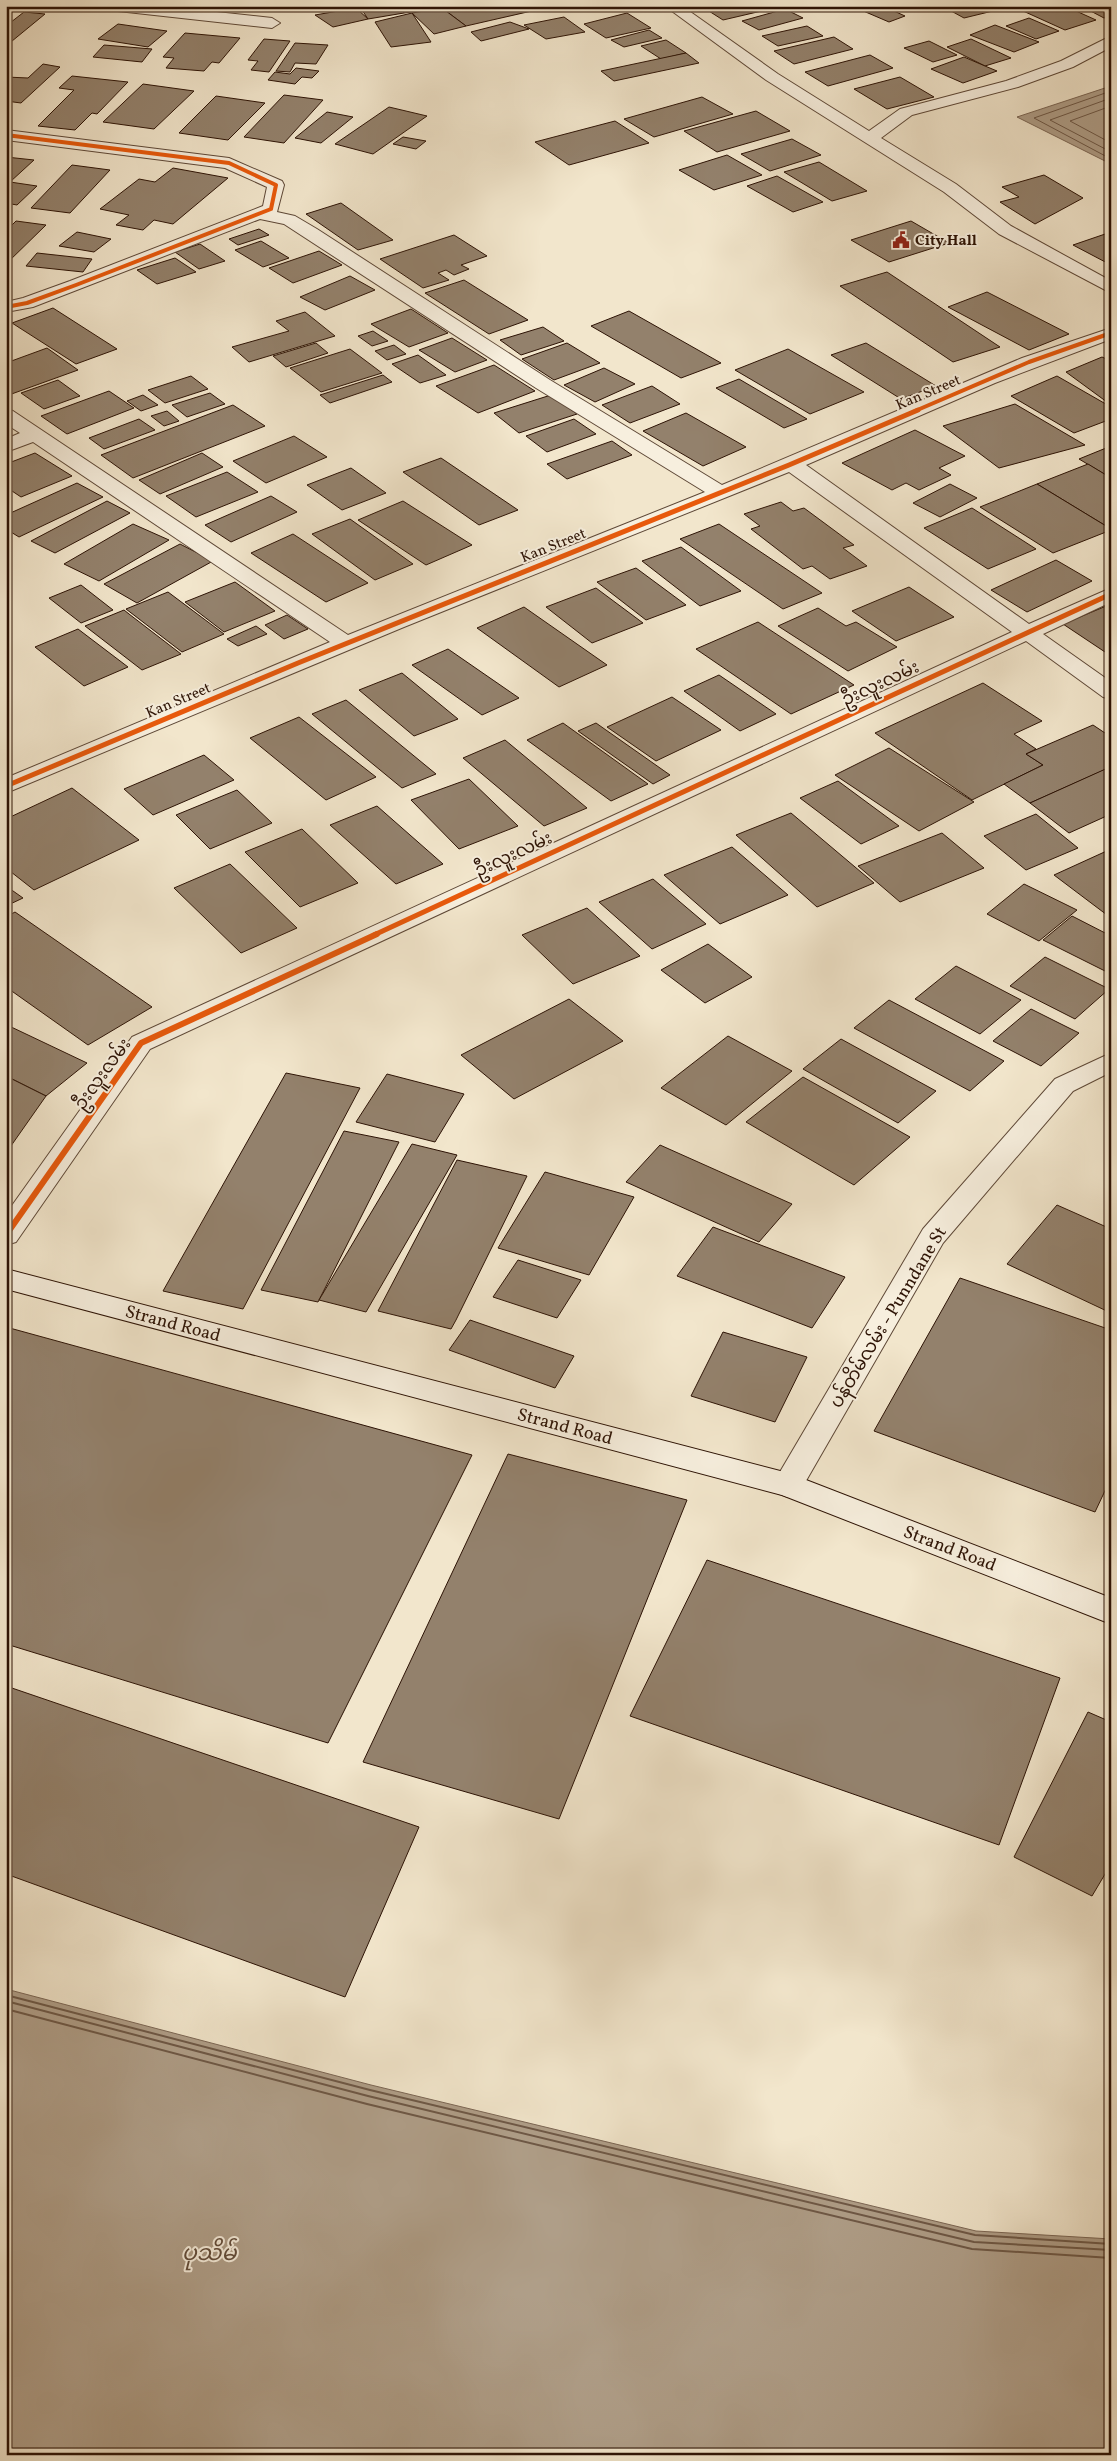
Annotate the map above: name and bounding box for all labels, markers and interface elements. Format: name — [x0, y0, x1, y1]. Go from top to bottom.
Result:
public building icon: City Hall — [891, 230, 911, 250]
place label: City Hall — [915, 231, 977, 252]
street label: Kan Street — [893, 370, 964, 417]
street label: Kan Street — [518, 524, 589, 569]
street label: ဦးလူးလမ်း — [837, 654, 924, 714]
street label: Kan Street — [143, 678, 214, 725]
street label: ဦးလူးလမ်း — [470, 825, 557, 885]
street label: ဦးလူးလမ်း — [67, 1033, 139, 1117]
street label: ပန်တိမ်လမ်း - Punndane St — [822, 1221, 954, 1414]
street label: Strand Road — [122, 1300, 223, 1349]
street label: Strand Road — [514, 1403, 615, 1452]
street label: Strand Road — [899, 1520, 1000, 1579]
water label: ပုသိမ် — [182, 2237, 237, 2271]

